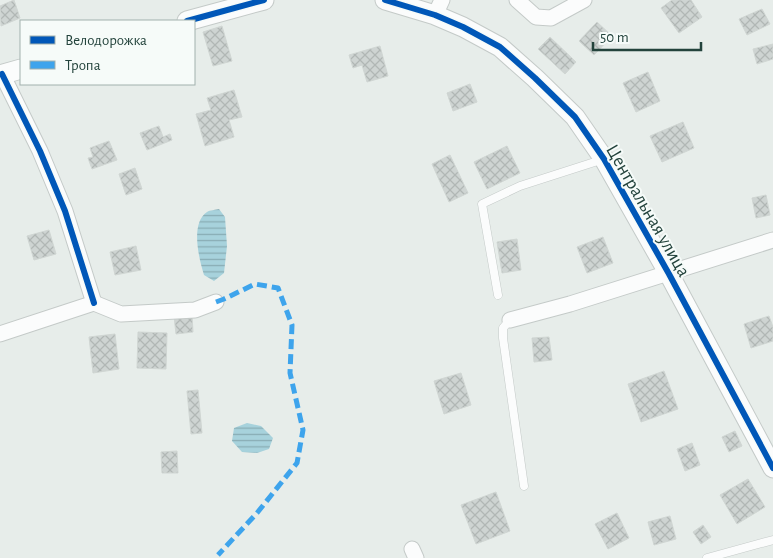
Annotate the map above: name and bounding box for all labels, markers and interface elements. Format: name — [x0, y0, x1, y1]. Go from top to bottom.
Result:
legend — [20, 20, 195, 85]
scale bar — [593, 20, 700, 52]
text: 50 m — [600, 30, 629, 45]
text: Велодорожка — [65, 33, 147, 48]
text: Тропа — [65, 58, 101, 73]
street label: Центральная улица — [602, 141, 693, 281]

